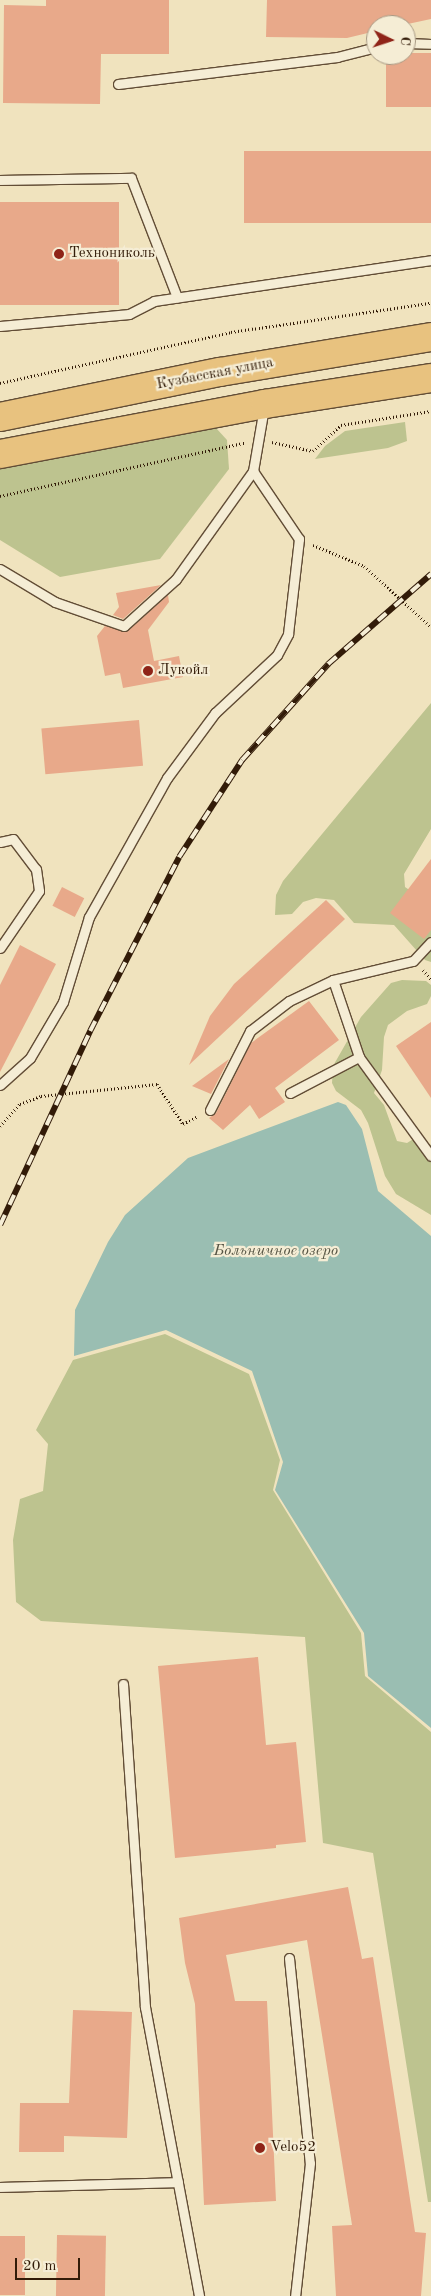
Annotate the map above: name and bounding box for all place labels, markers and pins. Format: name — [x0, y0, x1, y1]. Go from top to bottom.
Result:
place label: Технониколь — [69, 245, 155, 263]
marker: Технониколь — [53, 248, 65, 260]
place label: Лукойл — [158, 662, 208, 680]
marker: Лукойл — [142, 665, 154, 677]
place label: Velo52 — [270, 2139, 316, 2157]
marker: Velo52 — [254, 2142, 266, 2154]

